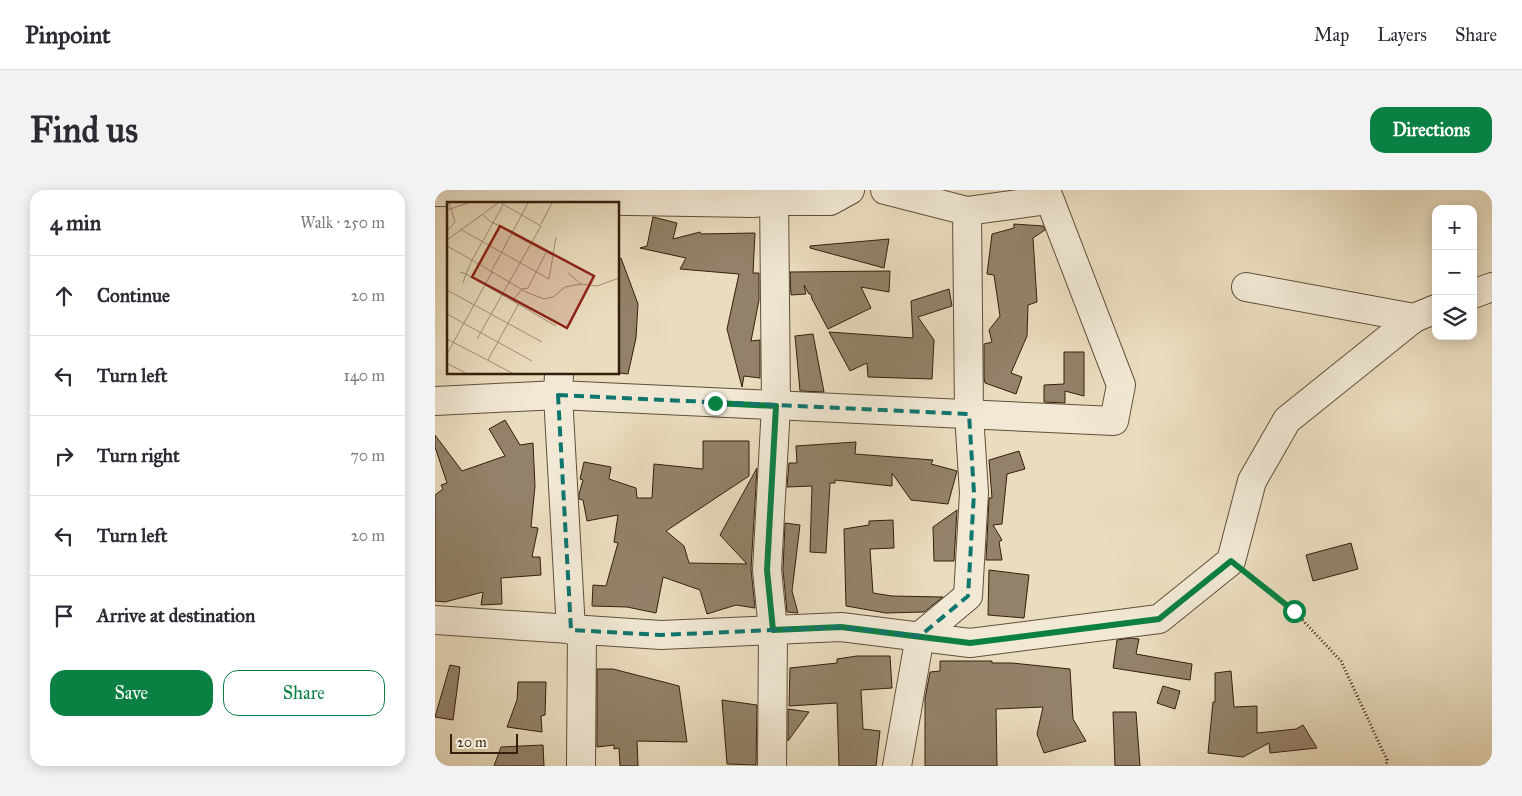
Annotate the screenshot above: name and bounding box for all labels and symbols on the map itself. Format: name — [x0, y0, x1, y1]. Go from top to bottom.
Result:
inset map — [447, 202, 620, 375]
route end — [704, 392, 727, 415]
route start — [1283, 600, 1306, 623]
scale bar — [450, 731, 517, 754]

